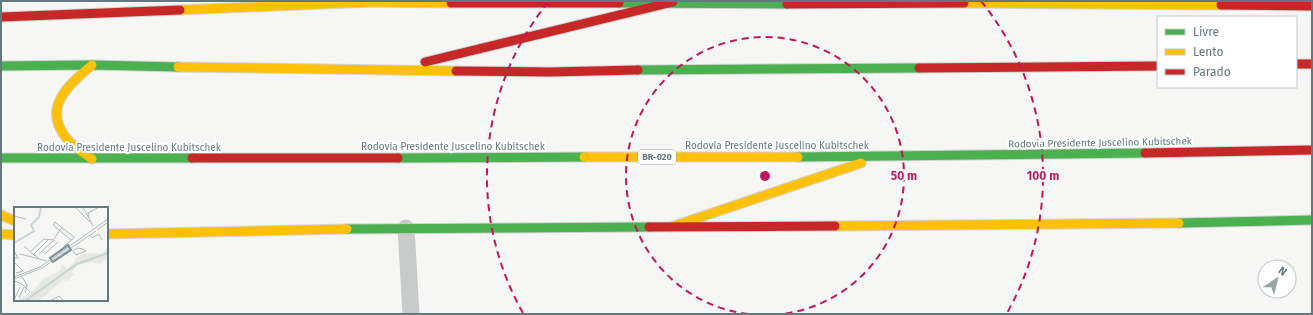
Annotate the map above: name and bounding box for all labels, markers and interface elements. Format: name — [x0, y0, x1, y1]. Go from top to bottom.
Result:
legend — [1157, 16, 1297, 88]
text: Livre — [1193, 25, 1219, 39]
text: Lento — [1193, 45, 1223, 59]
text: Parado — [1193, 65, 1231, 79]
street label: Rodovia Presidente Juscelino Kubitschek — [1008, 135, 1193, 151]
street label: Rodovia Presidente Juscelino Kubitschek — [685, 140, 870, 152]
street label: Rodovia Presidente Juscelino Kubitschek — [361, 141, 546, 153]
street label: Rodovia Presidente Juscelino Kubitschek — [37, 142, 222, 154]
road number: BR-020 — [638, 150, 676, 164]
centre of rings — [758, 169, 772, 183]
text: 50 m — [891, 169, 917, 183]
text: 100 m — [1027, 169, 1059, 183]
inset map — [14, 207, 108, 301]
north arrow — [1257, 259, 1297, 299]
text: N — [1276, 264, 1289, 279]

